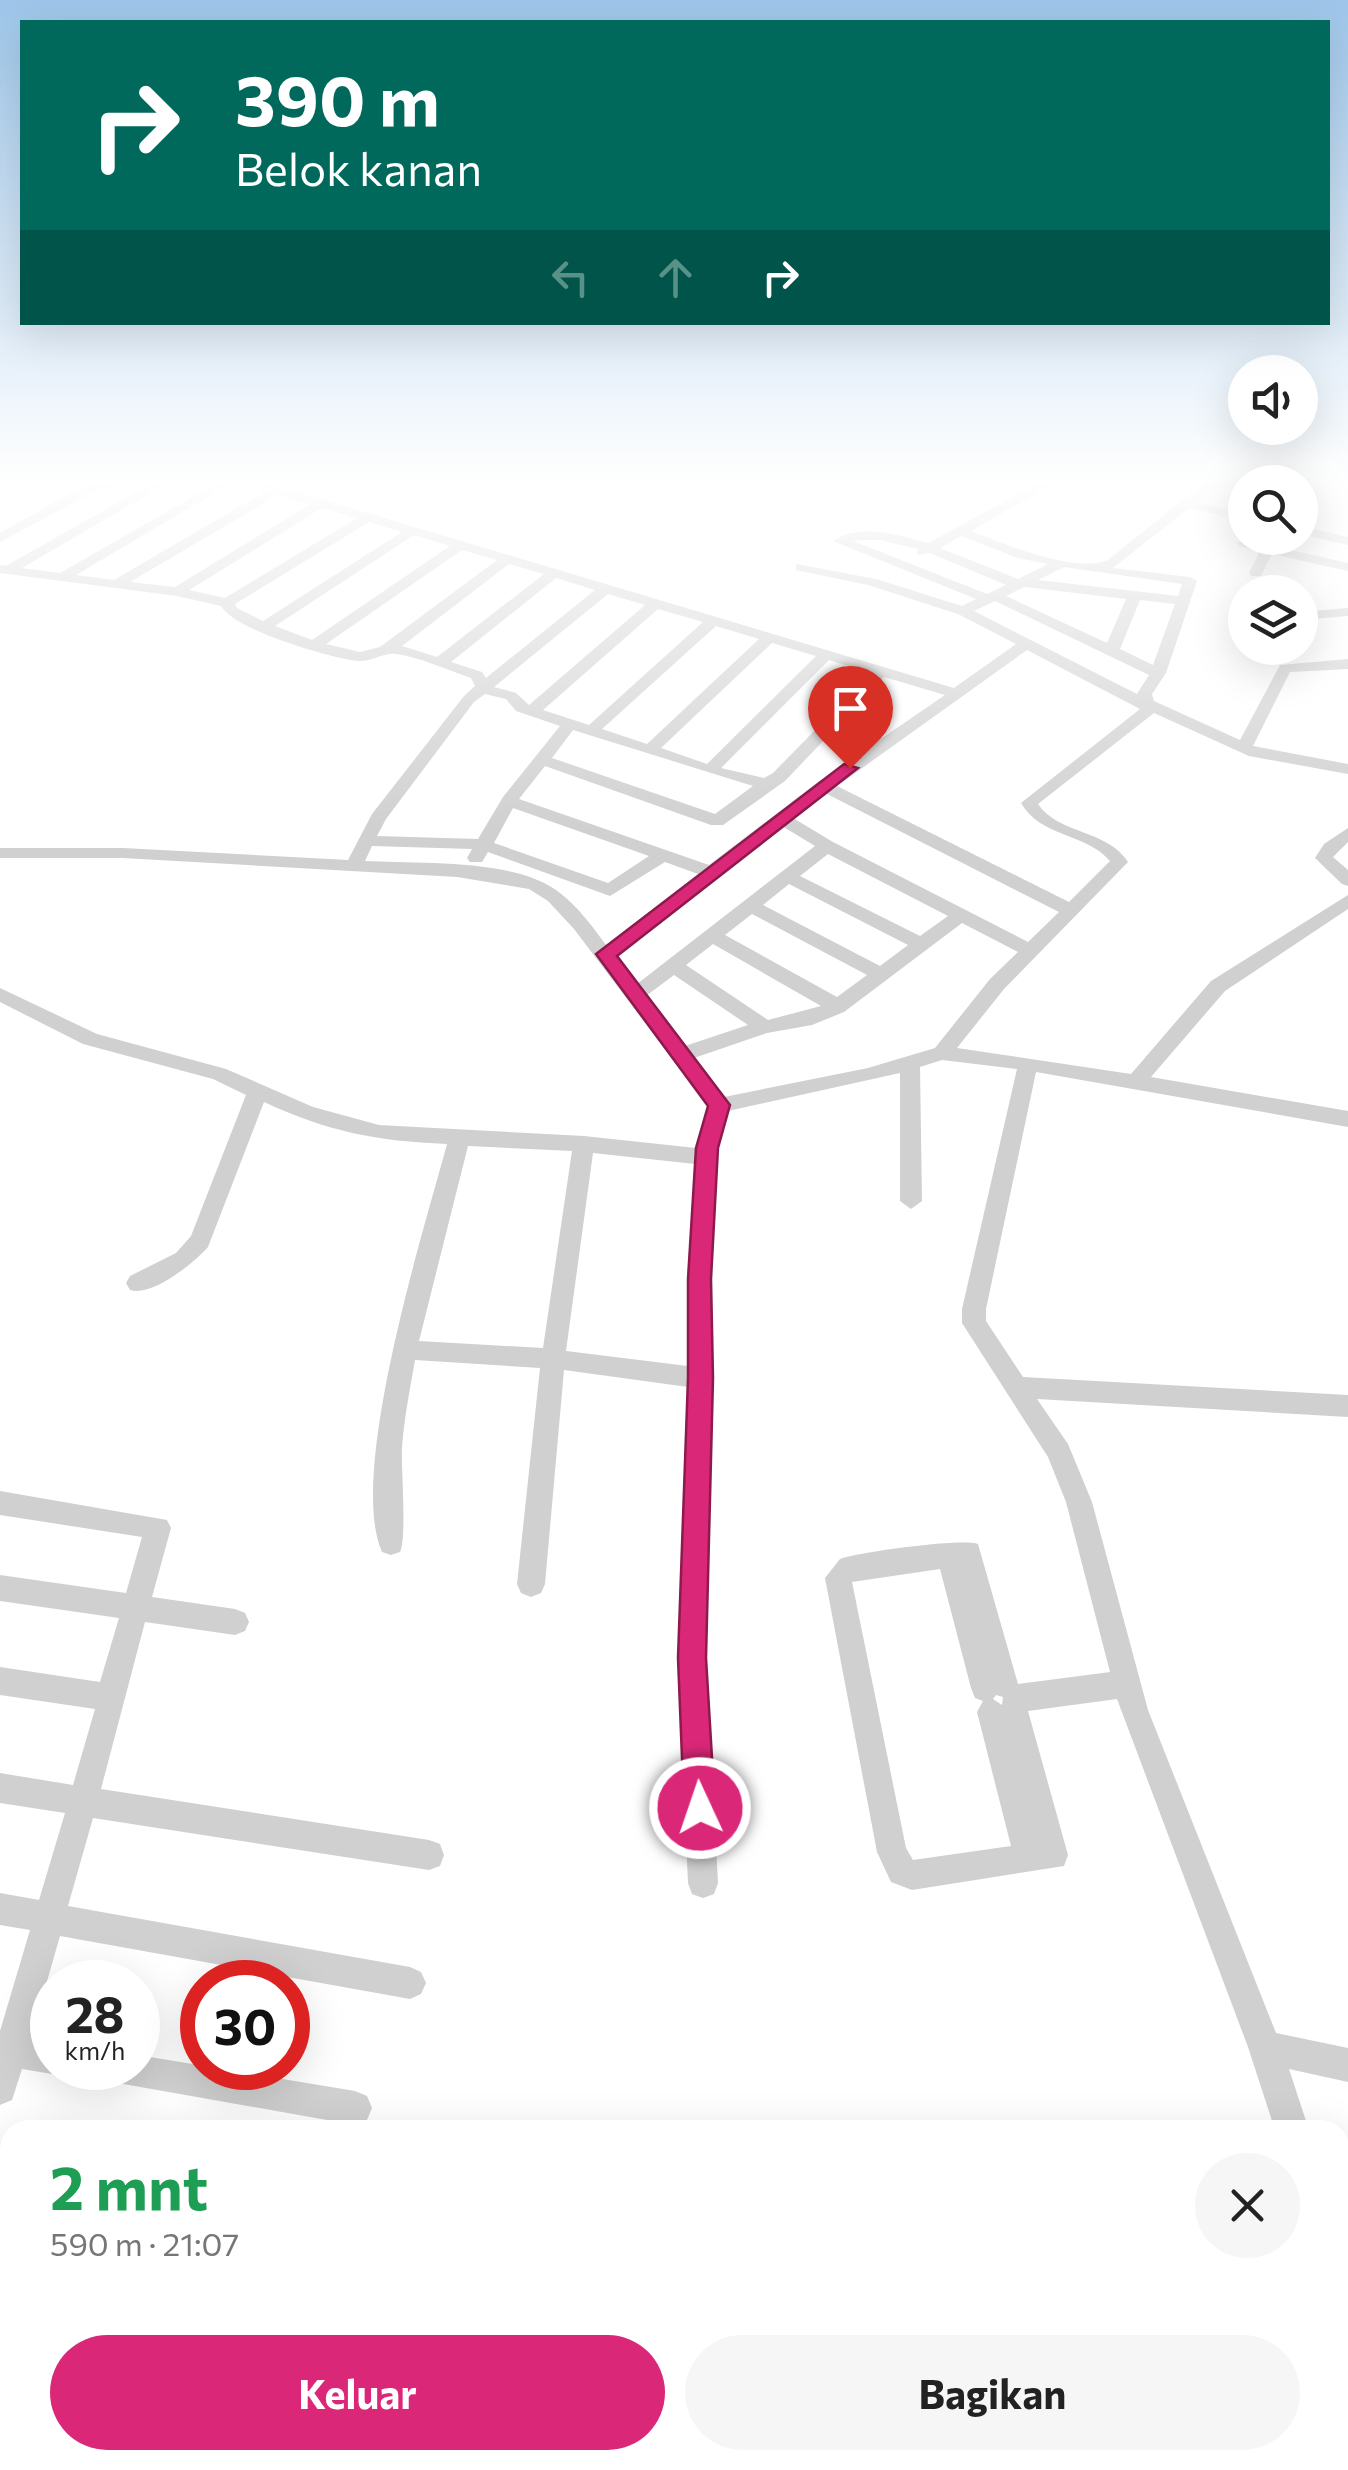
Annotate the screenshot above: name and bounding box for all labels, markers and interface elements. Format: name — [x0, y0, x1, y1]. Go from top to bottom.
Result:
text: 390 m — [235, 55, 440, 140]
icon: right — [70, 60, 200, 190]
text: Belok kanan — [235, 140, 482, 195]
icon: left — [543, 250, 598, 305]
icon: ahead — [648, 250, 703, 305]
icon: right — [753, 250, 808, 305]
map controls — [1228, 355, 1318, 665]
button: sound — [1228, 355, 1318, 445]
button: search — [1228, 465, 1318, 555]
button: layers — [1228, 575, 1318, 665]
pin — [808, 666, 893, 769]
icon: arrive — [823, 681, 878, 736]
position arrow — [648, 1756, 752, 1860]
speed limit sign: 30 — [180, 1960, 310, 2090]
text: 28 — [65, 1982, 125, 2043]
text: km/h — [65, 2035, 125, 2065]
text: 2 mnt — [50, 2149, 208, 2222]
button: close — [1195, 2153, 1300, 2258]
text: 590 m · 21:07 — [50, 2223, 239, 2263]
button: Keluar — [50, 2335, 665, 2450]
button: Bagikan — [685, 2335, 1300, 2450]

